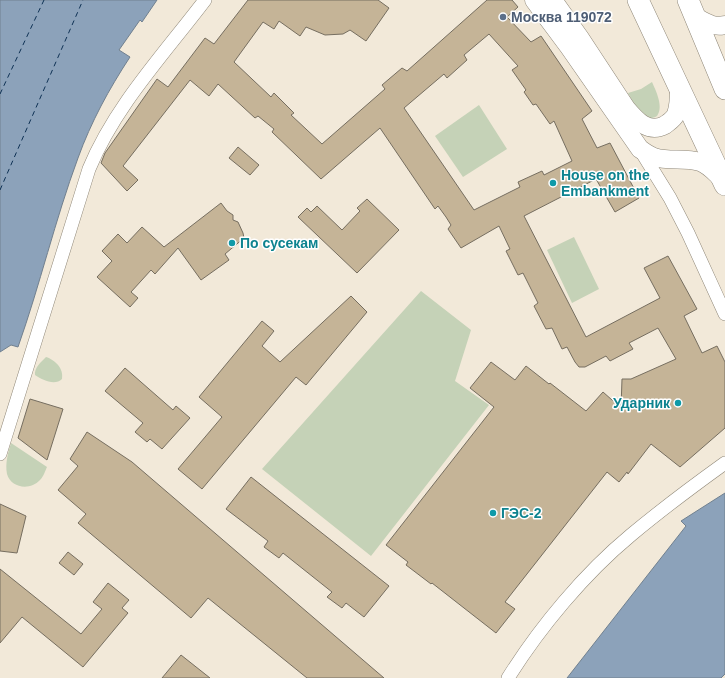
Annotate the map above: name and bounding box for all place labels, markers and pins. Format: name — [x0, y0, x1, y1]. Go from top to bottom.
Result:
place label: Москва 119072 — [511, 9, 612, 25]
marker: Москва 119072 — [498, 12, 508, 22]
place label: House on the Embankment — [561, 167, 650, 199]
marker: House on the Embankment — [548, 178, 558, 188]
place label: По сусекам — [240, 235, 318, 251]
marker: По сусекам — [227, 238, 237, 248]
place label: Ударник — [613, 395, 671, 411]
marker: Ударник — [673, 398, 683, 408]
place label: ГЭС-2 — [501, 505, 542, 521]
marker: ГЭС-2 — [488, 508, 498, 518]

